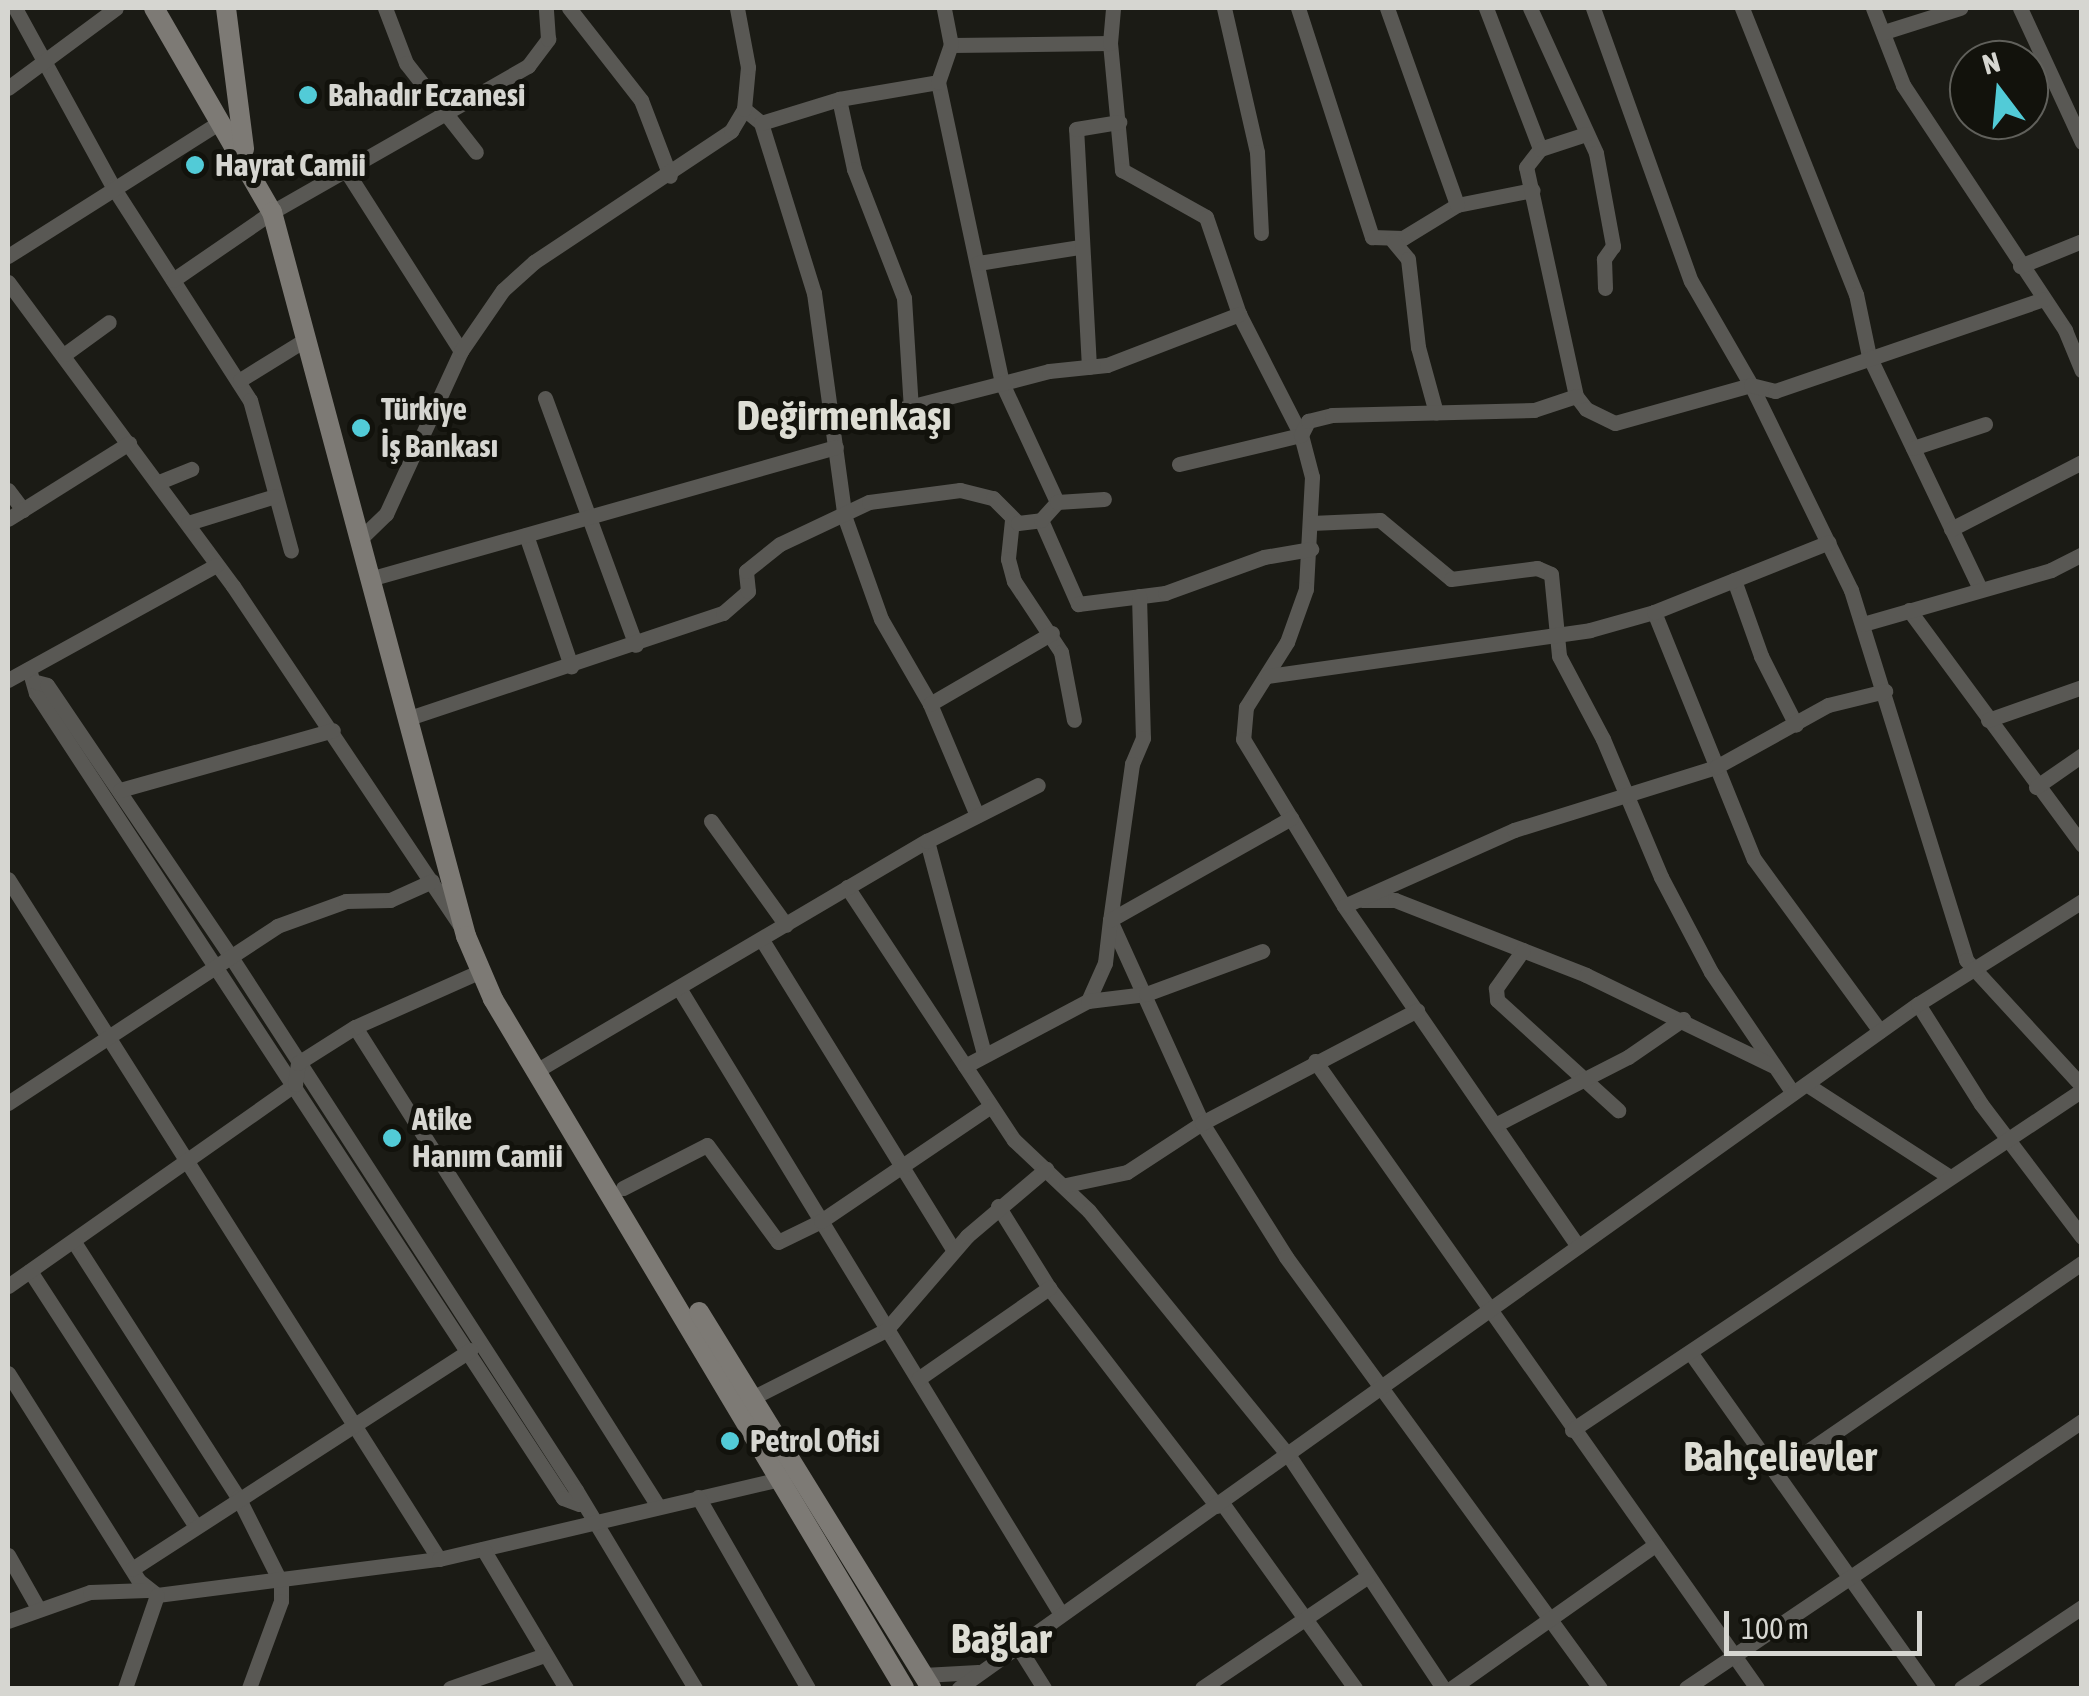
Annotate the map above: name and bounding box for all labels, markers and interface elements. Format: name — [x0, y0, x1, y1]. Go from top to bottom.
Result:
north arrow — [1949, 40, 2049, 140]
text: N — [1979, 45, 2004, 81]
place label: Bahadır Eczanesi — [328, 76, 525, 114]
marker: Bahadır Eczanesi — [297, 84, 319, 106]
place label: Hayrat Camii — [215, 146, 366, 184]
marker: Hayrat Camii — [184, 154, 206, 176]
district label: Değirmenkaşı — [737, 390, 951, 440]
place label: Türkiye İş Bankası — [381, 391, 498, 466]
marker: Türkiye İş Bankası — [350, 417, 372, 439]
place label: Atike Hanım Camii — [412, 1101, 563, 1176]
marker: Atike Hanım Camii — [381, 1127, 403, 1149]
place label: Petrol Ofisi — [750, 1422, 880, 1460]
marker: Petrol Ofisi — [719, 1430, 741, 1452]
district label: Bahçelievler — [1683, 1431, 1877, 1481]
scale bar — [1729, 1591, 1926, 1653]
text: 100 m — [1741, 1611, 1809, 1645]
district label: Bağlar — [951, 1613, 1051, 1663]

